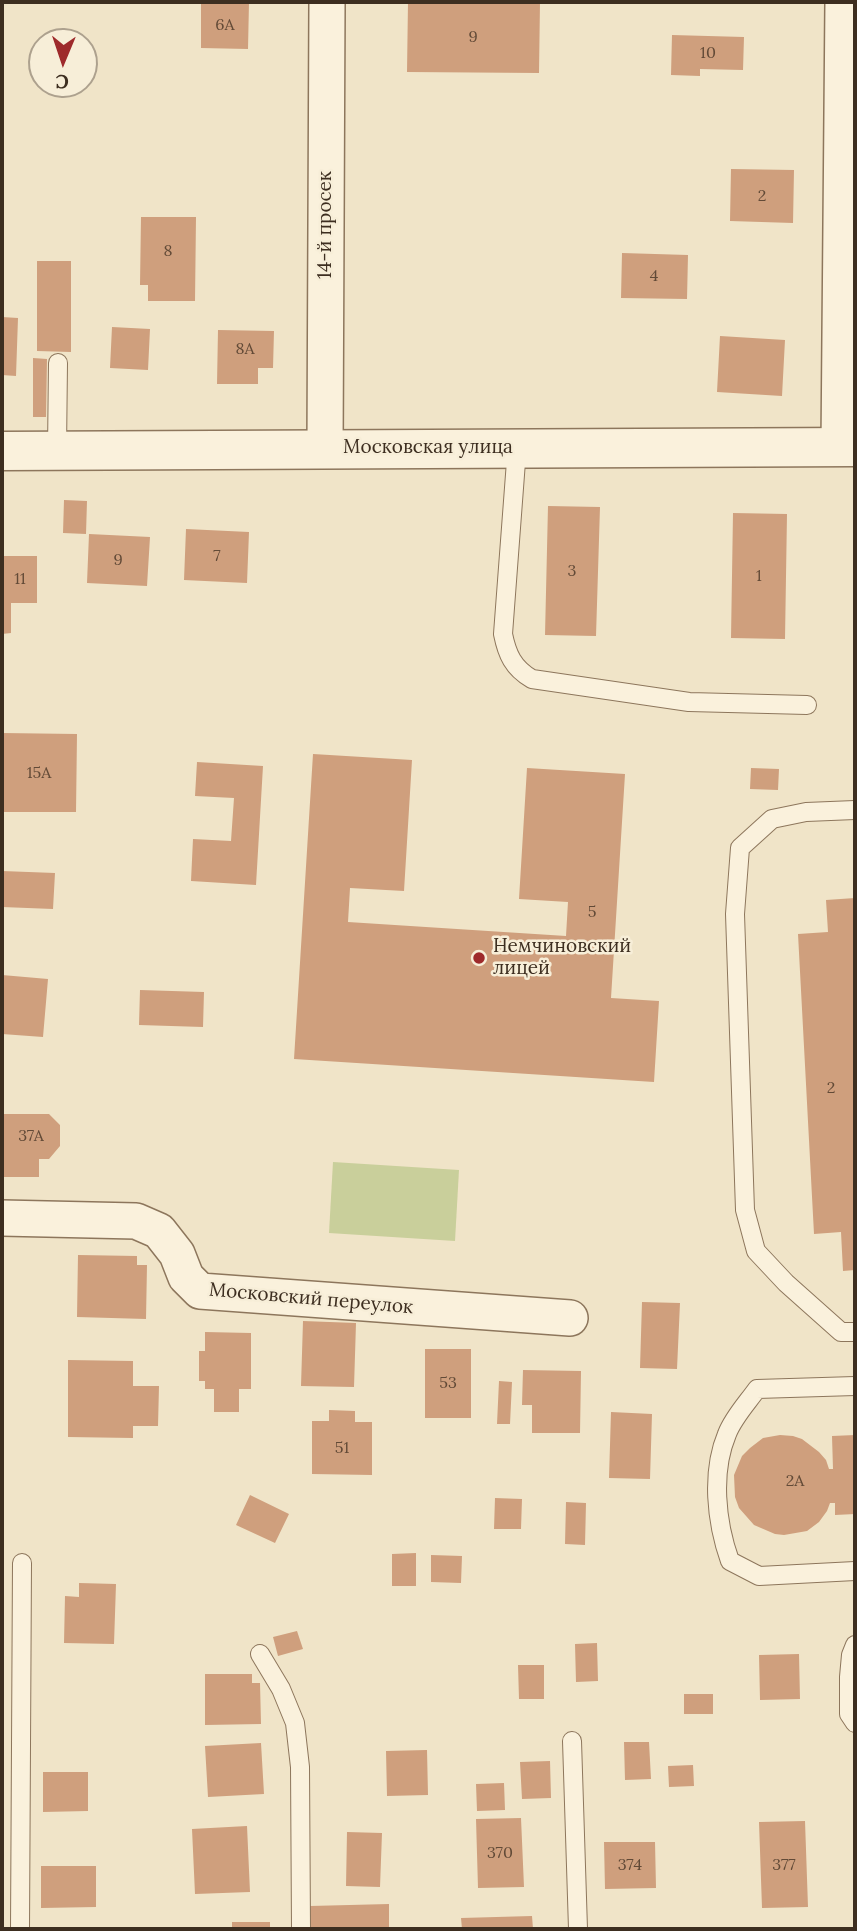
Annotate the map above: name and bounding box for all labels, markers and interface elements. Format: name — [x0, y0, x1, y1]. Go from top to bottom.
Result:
house number: 6А — [215, 15, 235, 35]
house number: 9 — [468, 27, 478, 47]
north arrow — [28, 28, 98, 98]
house number: 10 — [700, 43, 716, 63]
text: С — [55, 70, 69, 94]
street label: 14-й просек — [315, 171, 337, 279]
house number: 2 — [758, 186, 766, 206]
house number: 8 — [164, 241, 172, 261]
house number: 4 — [650, 266, 658, 286]
house number: 8А — [235, 339, 255, 359]
street label: Московская улица — [343, 437, 513, 459]
house number: 7 — [213, 546, 221, 566]
house number: 9 — [113, 550, 123, 570]
house number: 3 — [568, 561, 576, 581]
house number: 1 — [756, 566, 762, 586]
house number: 11 — [14, 569, 26, 589]
house number: 15А — [27, 763, 51, 783]
house number: 5 — [588, 902, 596, 922]
place label: Немчиновский лицей — [493, 936, 631, 980]
marker: Немчиновский лицей — [471, 950, 487, 966]
house number: 2 — [827, 1078, 835, 1098]
house number: 37А — [18, 1126, 44, 1146]
street label: Московский переулок — [208, 1279, 414, 1319]
house number: 53 — [439, 1373, 457, 1393]
house number: 51 — [335, 1438, 349, 1458]
house number: 2А — [786, 1471, 804, 1491]
house number: 370 — [487, 1843, 513, 1863]
house number: 374 — [618, 1855, 642, 1875]
house number: 377 — [772, 1855, 796, 1875]

